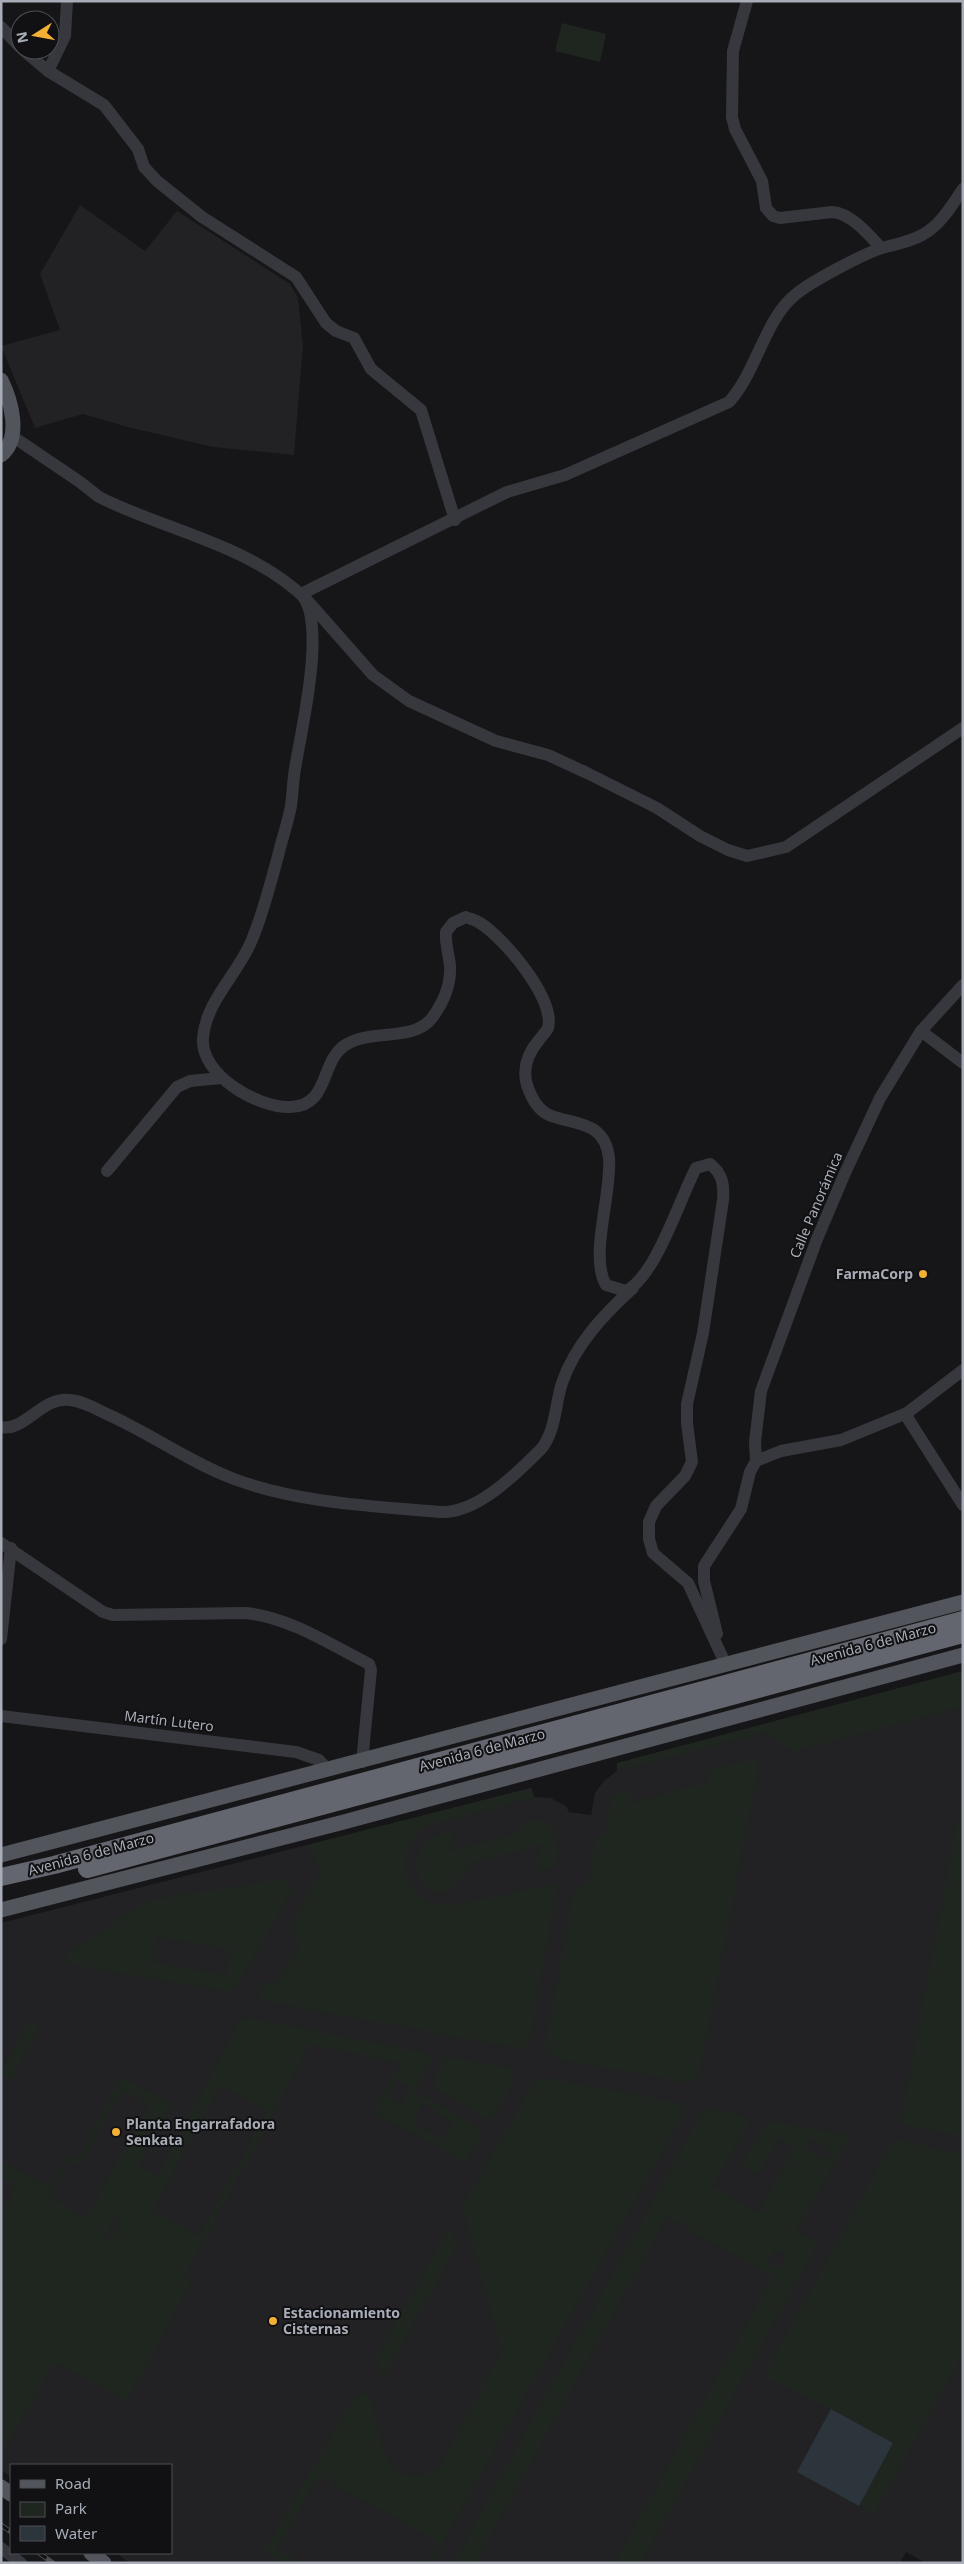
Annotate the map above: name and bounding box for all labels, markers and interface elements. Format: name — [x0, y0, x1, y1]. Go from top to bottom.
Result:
north arrow — [10, 10, 60, 60]
text: N — [11, 30, 32, 45]
street label: Calle Panorámica — [785, 1149, 846, 1261]
place label: FarmaCorp — [836, 1264, 913, 1283]
marker: FarmaCorp — [917, 1268, 929, 1280]
street label: Avenida 6 de Marzo — [808, 1618, 938, 1669]
street label: Martín Lutero — [123, 1706, 215, 1735]
street label: Avenida 6 de Marzo — [417, 1724, 547, 1775]
street label: Avenida 6 de Marzo — [26, 1828, 156, 1879]
place label: Planta Engarrafadora Senkata — [126, 2114, 275, 2149]
marker: Planta Engarrafadora Senkata — [110, 2126, 122, 2138]
place label: Estacionamiento Cisternas — [283, 2303, 400, 2338]
marker: Estacionamiento Cisternas — [267, 2315, 279, 2327]
legend — [10, 2464, 172, 2554]
text: Road — [55, 2473, 91, 2493]
text: Park — [55, 2498, 87, 2518]
text: Water — [55, 2523, 97, 2543]

